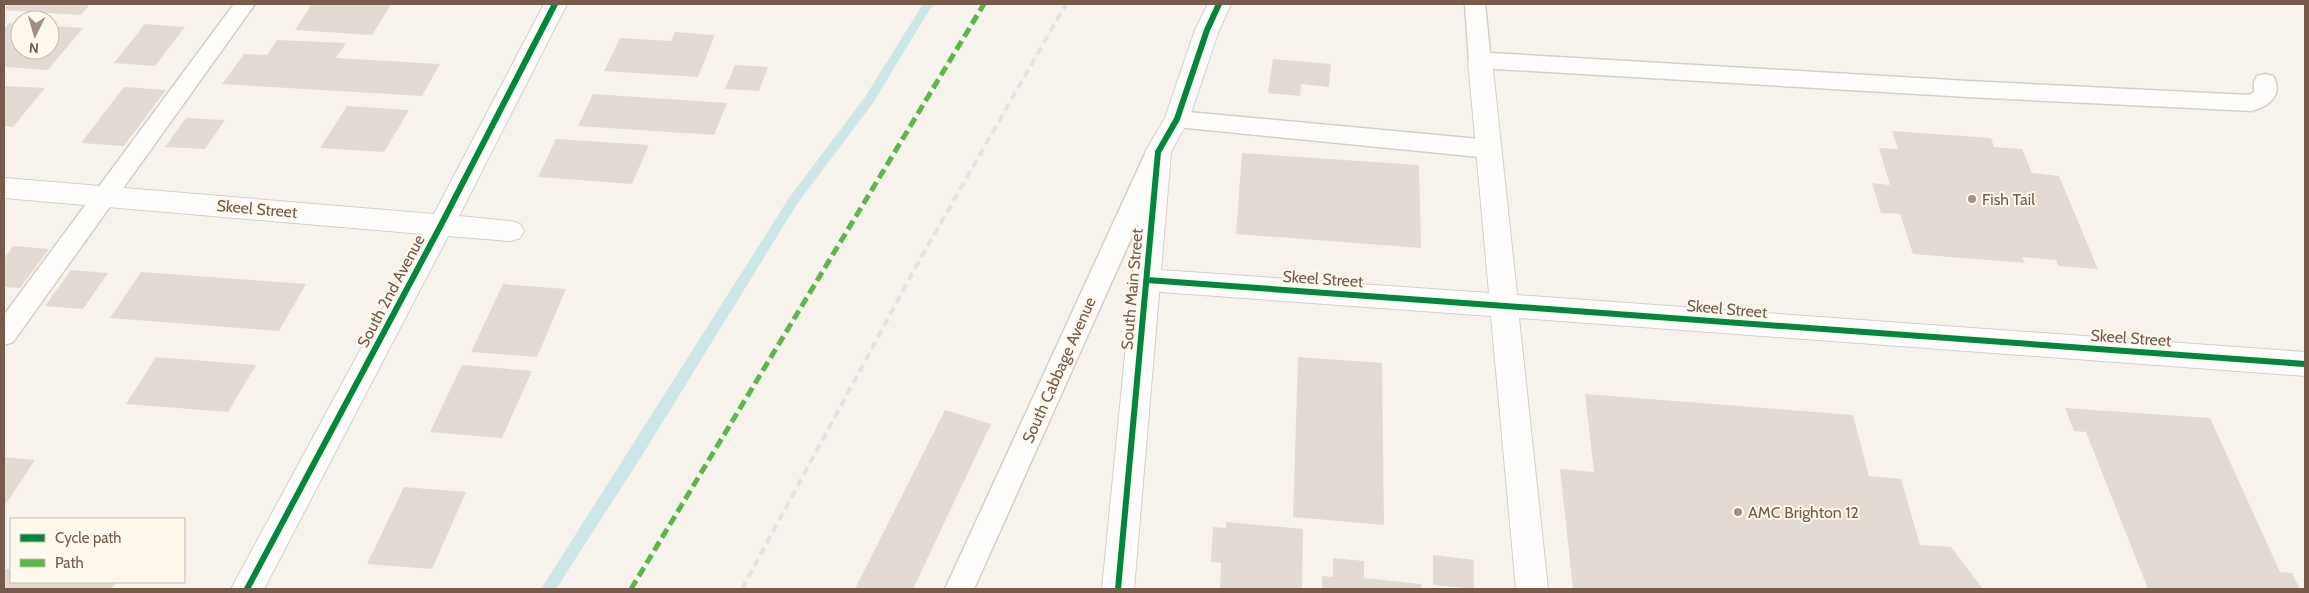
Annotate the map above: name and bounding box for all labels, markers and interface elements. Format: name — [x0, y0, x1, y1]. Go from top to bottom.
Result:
north arrow — [10, 10, 60, 60]
text: N — [28, 39, 40, 57]
place label: Fish Tail — [1982, 190, 2035, 209]
marker: Fish Tail — [1966, 193, 1978, 205]
street label: Skeel Street — [216, 196, 299, 222]
street label: South Main Street — [1117, 227, 1147, 351]
street label: South 2nd Avenue — [353, 231, 429, 351]
street label: Skeel Street — [1282, 267, 1365, 291]
street label: South Cabbage Avenue — [1018, 294, 1100, 446]
street label: Skeel Street — [1686, 296, 1769, 322]
street label: Skeel Street — [2090, 326, 2173, 350]
place label: AMC Brighton 12 — [1748, 503, 1859, 522]
marker: AMC Brighton 12 — [1732, 506, 1744, 518]
legend — [10, 518, 185, 583]
text: Cycle path — [55, 529, 121, 547]
text: Path — [55, 554, 84, 572]

